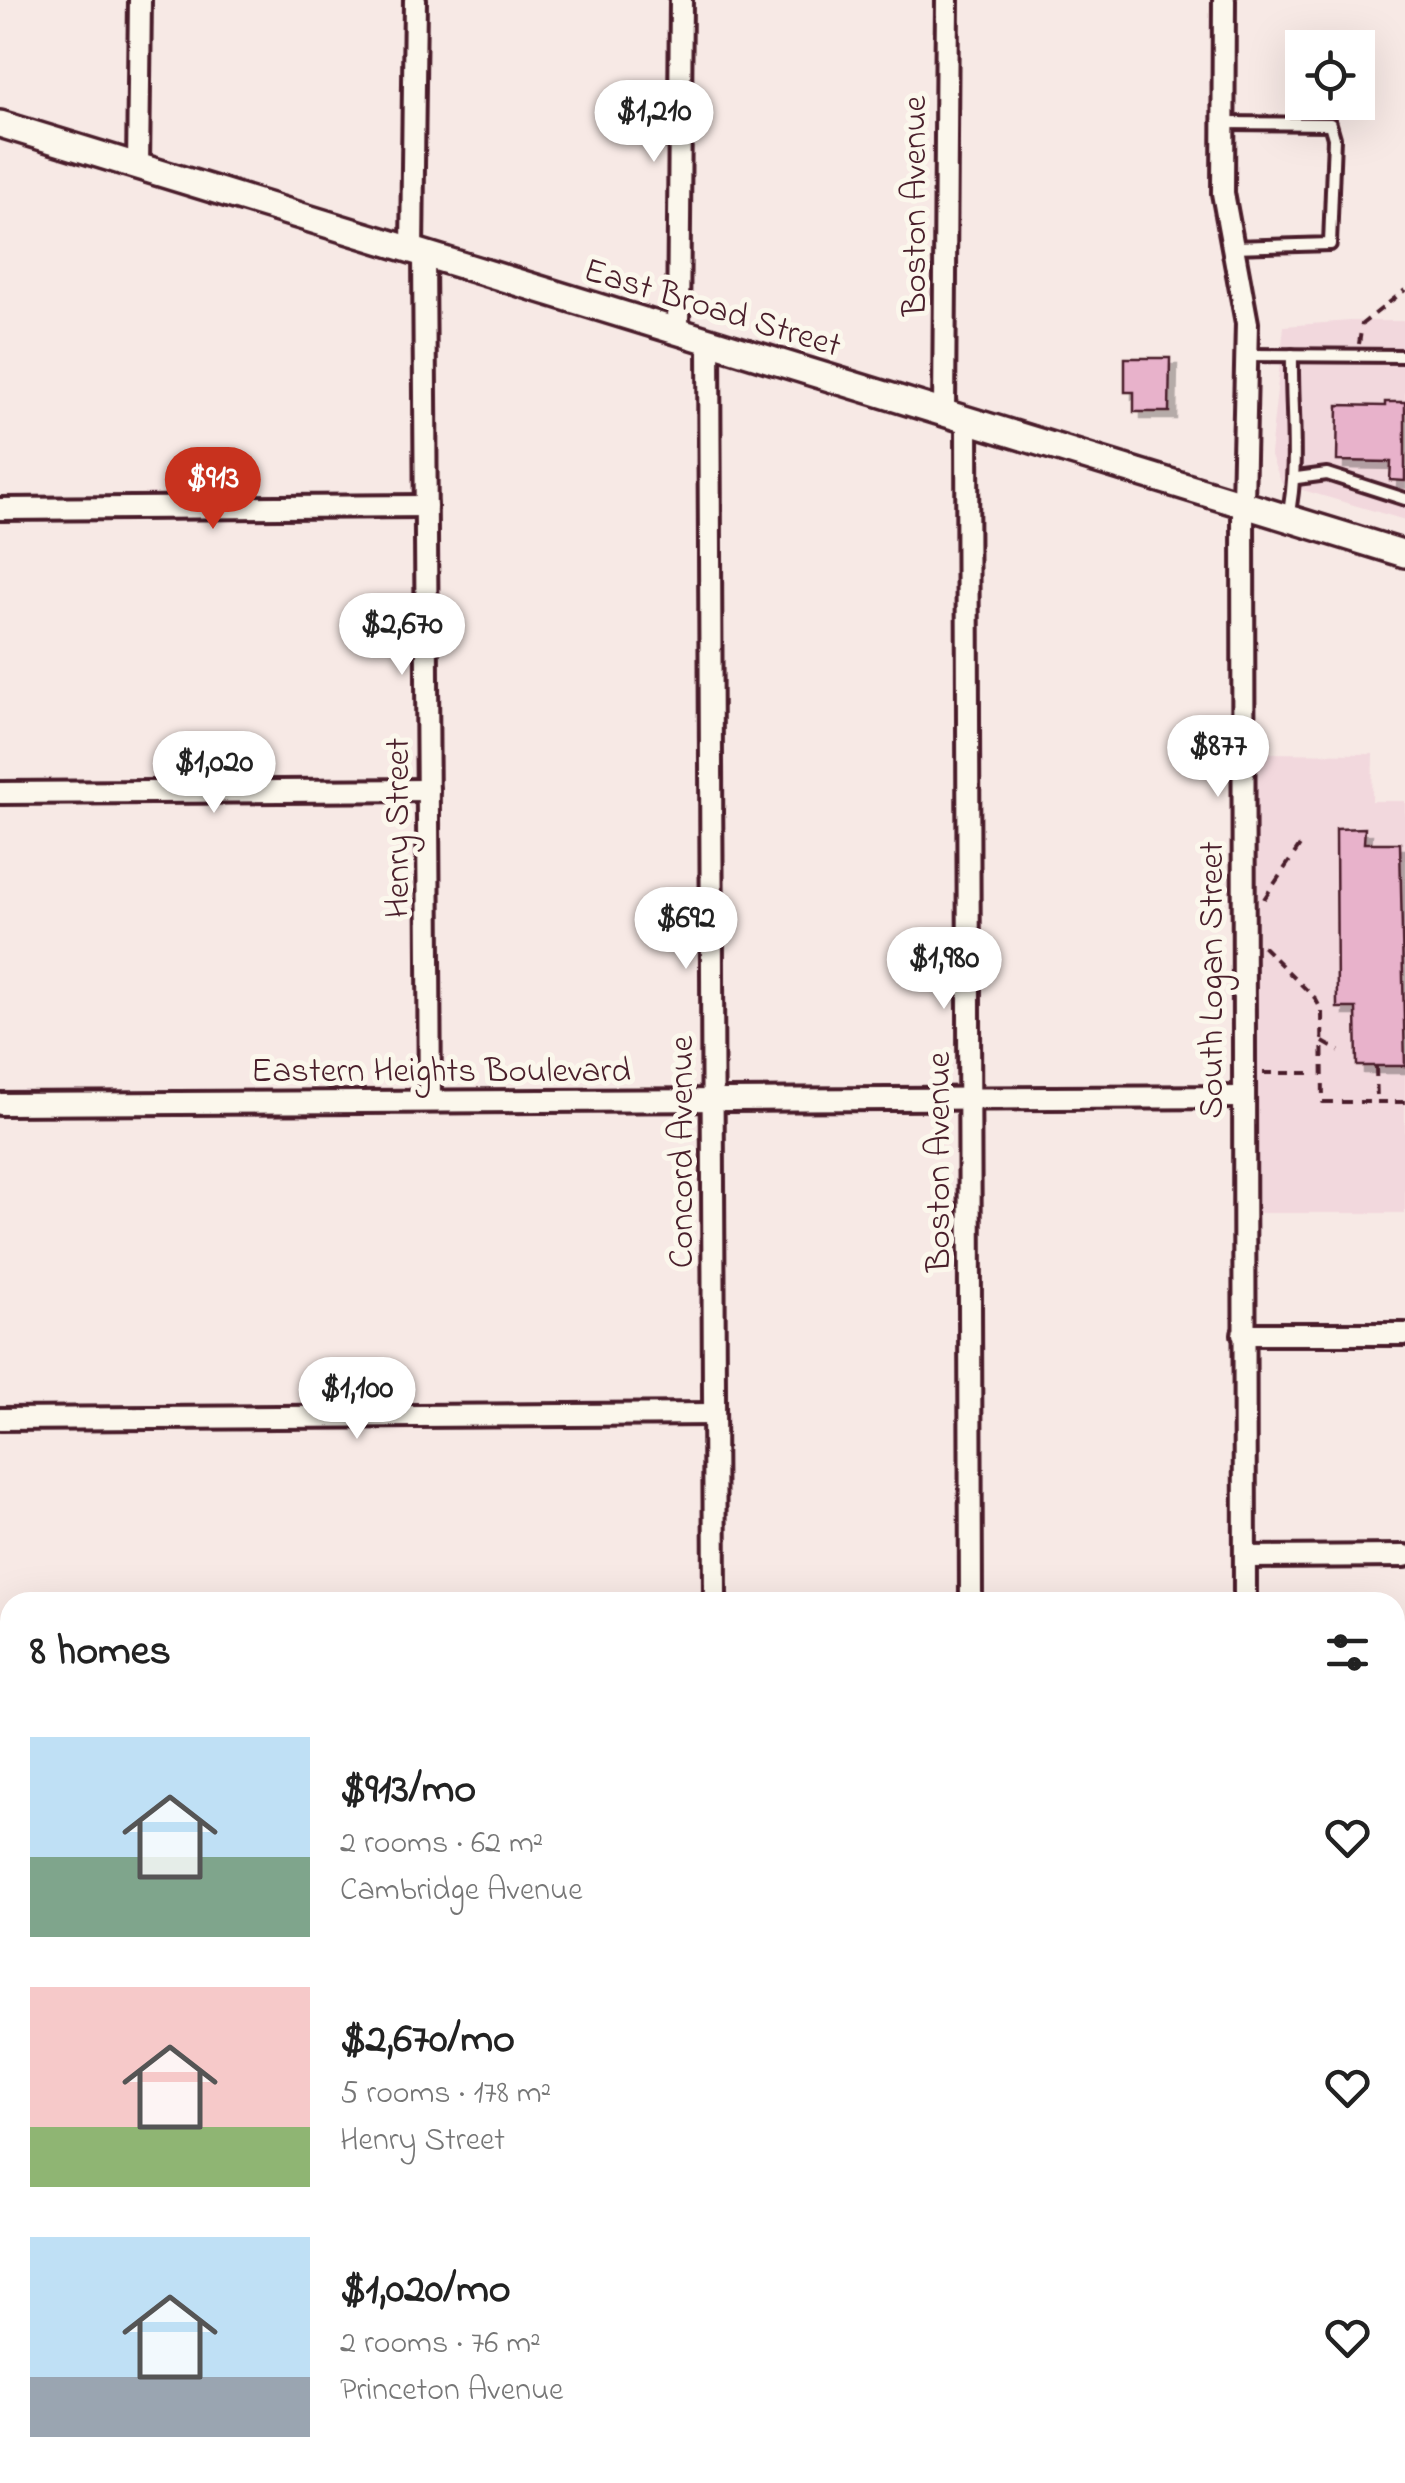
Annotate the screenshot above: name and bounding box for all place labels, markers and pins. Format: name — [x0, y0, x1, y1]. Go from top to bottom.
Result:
pin: $1,210 — [573, 80, 735, 165]
pin: $913 — [154, 447, 272, 532]
pin: $2,670 — [321, 593, 483, 678]
pin: $877 — [1159, 715, 1277, 800]
pin: $1,020 — [133, 731, 295, 816]
pin: $692 — [627, 887, 745, 972]
pin: $1,980 — [863, 927, 1025, 1012]
pin: $1,100 — [276, 1357, 438, 1442]

